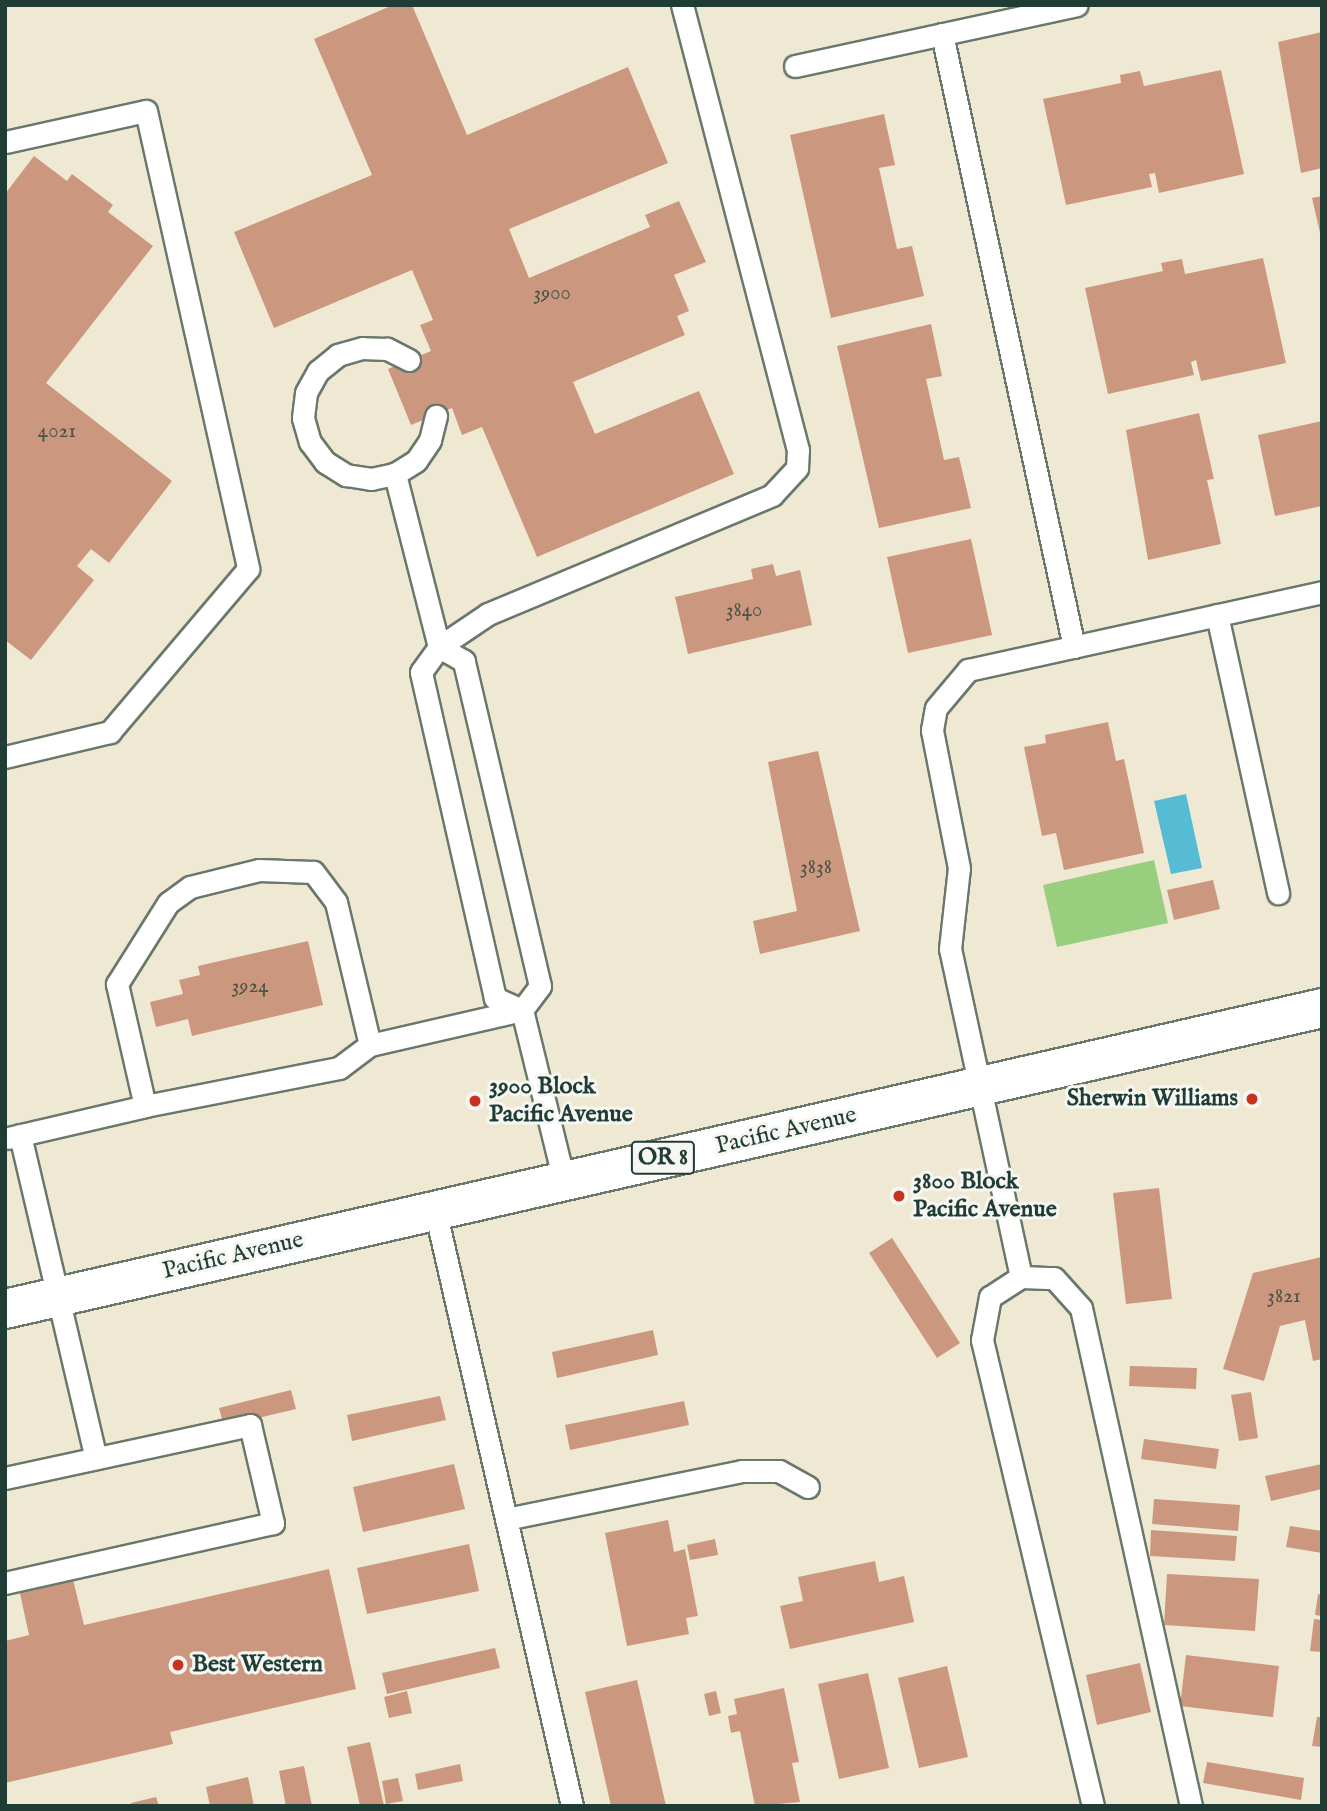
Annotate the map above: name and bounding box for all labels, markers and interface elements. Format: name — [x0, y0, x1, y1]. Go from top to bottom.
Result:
house number: 3900 — [533, 281, 571, 307]
house number: 4021 — [38, 419, 76, 445]
house number: 3840 — [726, 598, 762, 624]
house number: 3838 — [800, 855, 832, 881]
house number: 3924 — [231, 974, 269, 1000]
place label: 3900 Block Pacific Avenue — [489, 1073, 633, 1129]
place label: Sherwin Williams — [1067, 1085, 1238, 1113]
marker: Sherwin Williams — [1244, 1091, 1260, 1107]
marker: 3900 Block Pacific Avenue — [467, 1093, 483, 1109]
street label: Pacific Avenue — [713, 1101, 859, 1161]
road number: OR 8 — [630, 1138, 696, 1177]
place label: 3800 Block Pacific Avenue — [913, 1168, 1057, 1224]
marker: 3800 Block Pacific Avenue — [891, 1188, 907, 1204]
street label: Pacific Avenue — [160, 1226, 306, 1286]
house number: 3821 — [1267, 1284, 1301, 1310]
place label: Best Western — [192, 1651, 323, 1679]
marker: Best Western — [170, 1657, 186, 1673]

